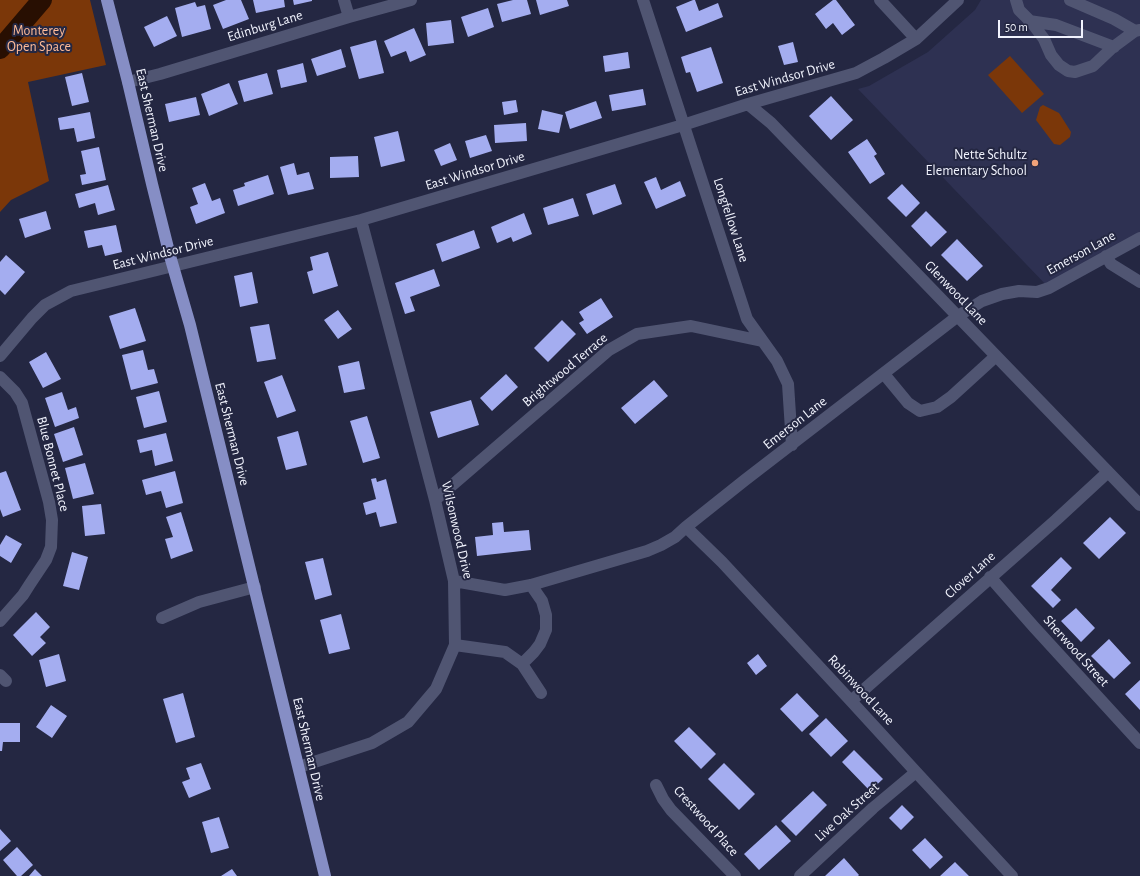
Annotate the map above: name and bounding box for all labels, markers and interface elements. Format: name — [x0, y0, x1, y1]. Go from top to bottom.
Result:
street label: Edinburg Lane — [225, 7, 305, 45]
scale bar — [1000, 12, 1085, 38]
text: 50 m — [1005, 21, 1028, 33]
park label: Monterey Open Space — [7, 23, 71, 56]
street label: East Windsor Drive — [733, 56, 837, 100]
street label: East Sherman Drive — [132, 67, 172, 173]
place label: Nette Schultz Elementary School — [926, 147, 1027, 180]
street label: East Windsor Drive — [423, 148, 527, 194]
marker: Nette Schultz Elementary School — [1030, 158, 1040, 168]
street label: Longfellow Lane — [709, 176, 753, 264]
street label: Emerson Lane — [1044, 227, 1118, 279]
street label: East Windsor Drive — [111, 232, 215, 274]
street label: Glenwood Lane — [921, 257, 991, 329]
street label: Brightwood Terrace — [519, 329, 611, 411]
street label: East Sherman Drive — [211, 381, 253, 487]
street label: Emerson Lane — [760, 393, 830, 453]
street label: Blue Bonnet Place — [33, 415, 73, 513]
street label: Wilsonwood Drive — [438, 479, 476, 581]
street label: Clover Lane — [941, 548, 999, 602]
street label: Sherwood Street — [1040, 612, 1112, 690]
street label: Robinwood Lane — [824, 651, 898, 729]
street label: East Sherman Drive — [289, 696, 329, 802]
street label: Live Oak Street — [811, 779, 883, 845]
street label: Crestwood Place — [670, 782, 742, 860]

